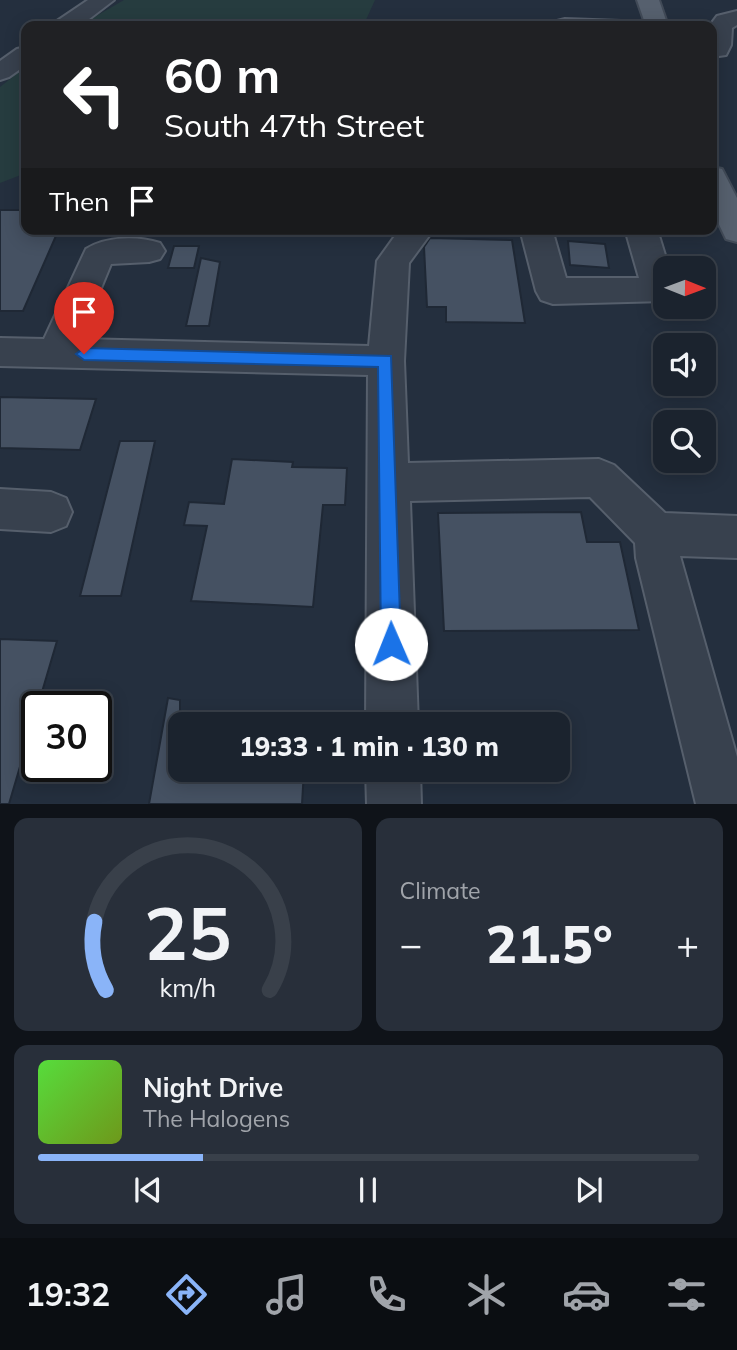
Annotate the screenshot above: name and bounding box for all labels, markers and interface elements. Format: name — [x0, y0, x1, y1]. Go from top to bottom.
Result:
text: 60 m — [164, 44, 280, 105]
icon: left — [49, 49, 140, 140]
text: South 47th Street — [164, 105, 424, 145]
icon: arrive — [123, 182, 161, 220]
text: Then — [49, 185, 109, 218]
north arrow — [653, 256, 716, 318]
map controls — [653, 256, 716, 473]
pin — [54, 282, 114, 354]
icon: arrive — [65, 293, 103, 331]
button: sound — [653, 333, 716, 396]
button: search — [653, 410, 716, 473]
position arrow — [354, 607, 428, 681]
speed limit sign: 30 — [21, 691, 112, 782]
text: 19:33 · 1 min · 130 m — [239, 730, 499, 763]
text: Climate — [400, 876, 481, 905]
text: 25 — [144, 888, 231, 979]
text: 21.5° — [486, 911, 613, 976]
text: − — [400, 920, 422, 968]
text: + — [676, 920, 699, 968]
text: km/h — [159, 972, 216, 1003]
text: Night Drive — [143, 1071, 283, 1104]
text: The Halogens — [143, 1104, 290, 1133]
icon: previous — [129, 1171, 167, 1209]
icon: pause — [349, 1171, 387, 1209]
icon: next — [570, 1171, 608, 1209]
icon: directions — [162, 1270, 211, 1319]
icon: music — [262, 1270, 311, 1319]
icon: phone — [362, 1270, 411, 1319]
icon: climate — [462, 1270, 511, 1319]
icon: car — [562, 1270, 611, 1319]
icon: filters — [662, 1270, 711, 1319]
text: 19:32 — [26, 1274, 110, 1314]

